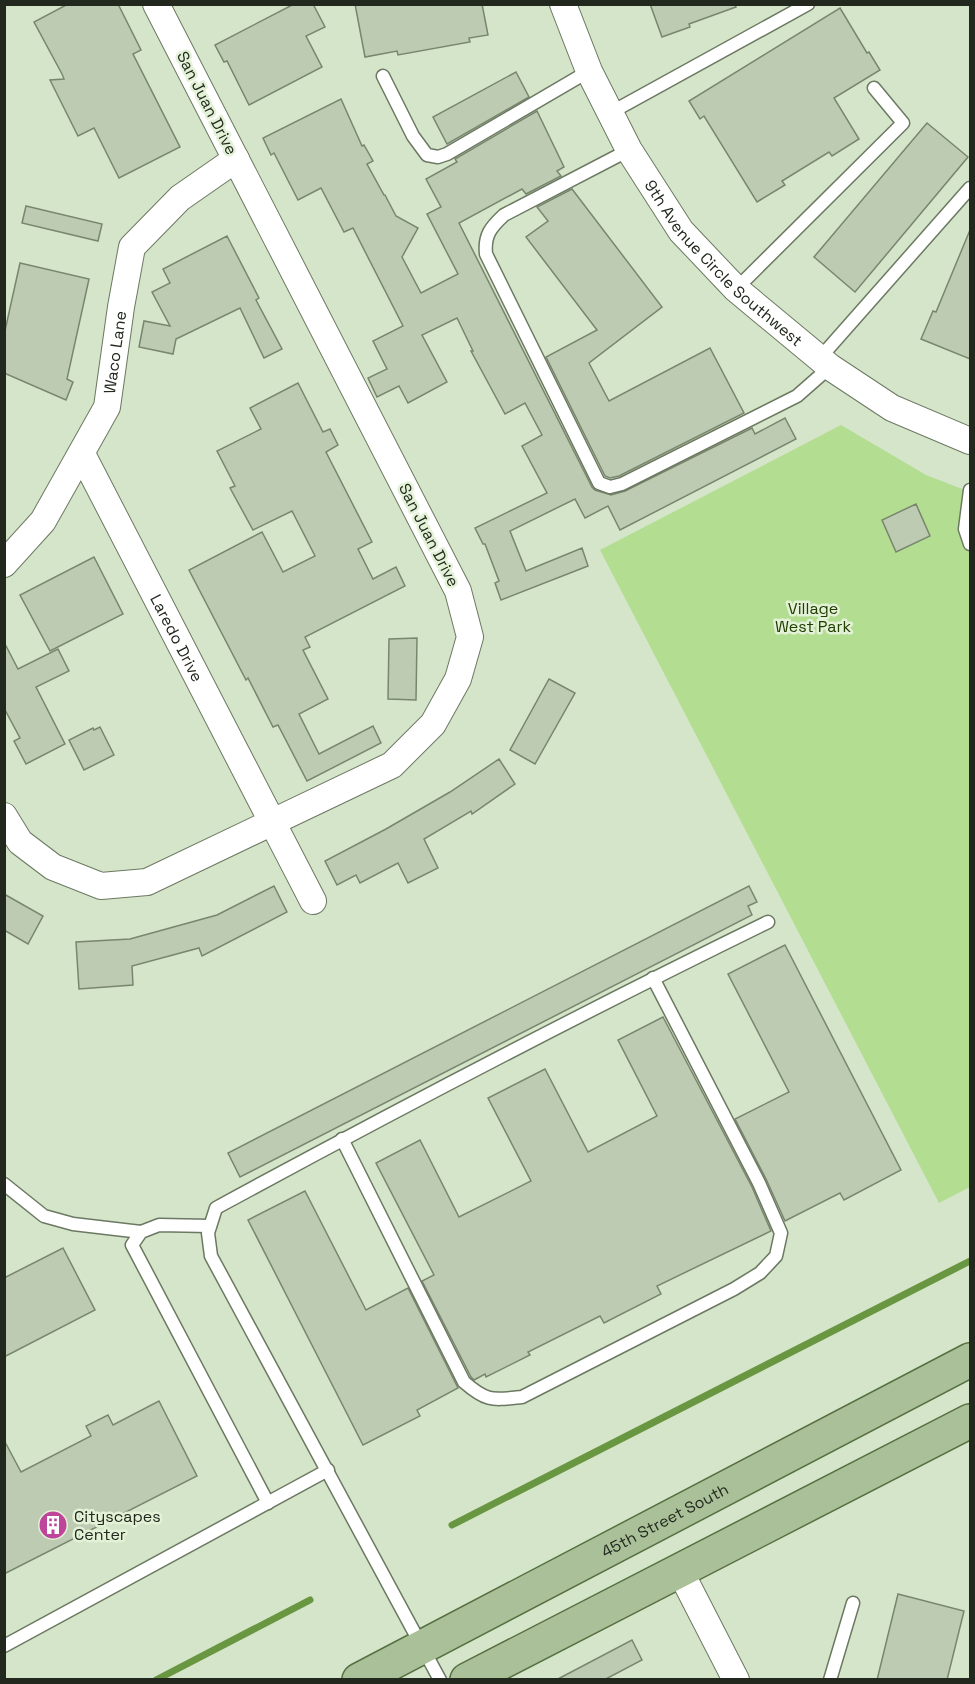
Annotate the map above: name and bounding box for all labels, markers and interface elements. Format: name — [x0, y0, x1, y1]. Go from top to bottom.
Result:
street label: San Juan Drive — [172, 48, 242, 158]
street label: 9th Avenue Circle Southwest — [640, 176, 807, 351]
street label: Waco Lane — [98, 309, 131, 395]
street label: San Juan Drive — [394, 480, 464, 590]
street label: Laredo Drive — [146, 590, 208, 685]
park label: Village West Park — [775, 598, 852, 637]
street label: 45th Street South — [597, 1478, 732, 1562]
place label: Cityscapes Center — [74, 1506, 161, 1545]
building icon: Cityscapes Center — [37, 1509, 69, 1541]

